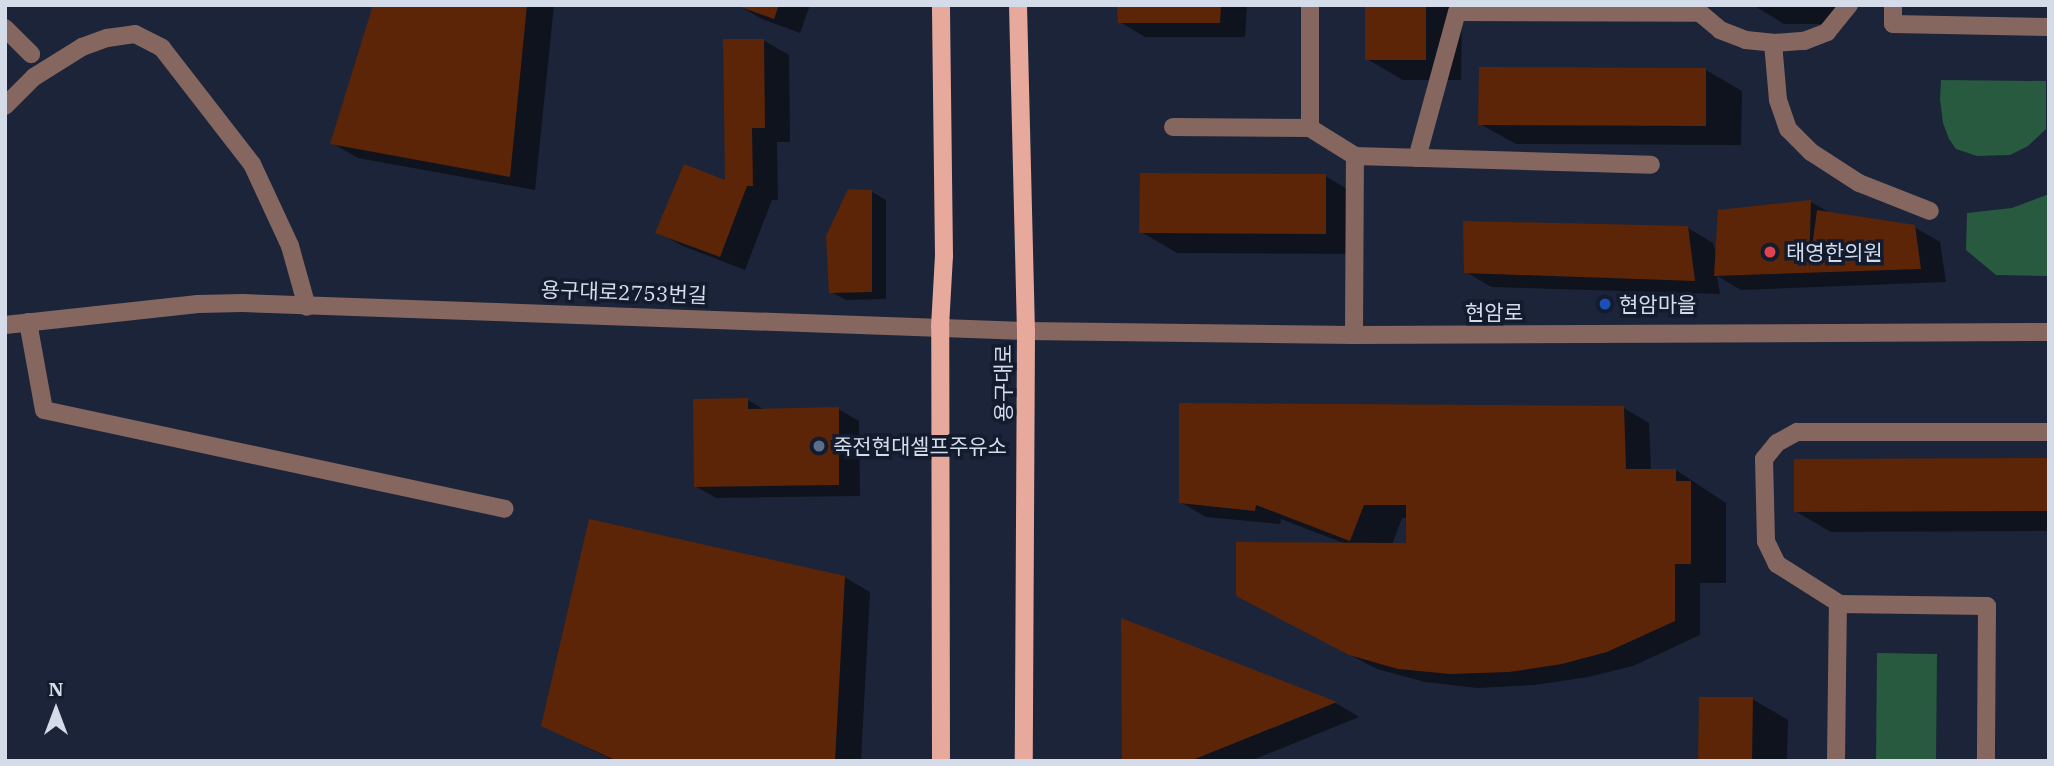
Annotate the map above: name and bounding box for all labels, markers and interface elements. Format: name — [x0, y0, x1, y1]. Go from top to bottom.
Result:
place label: 태영한의원 — [1786, 239, 1883, 265]
marker: 태영한의원 — [1760, 242, 1780, 262]
street label: 용구대로2753번길 — [540, 277, 708, 307]
place label: 현암마을 — [1619, 291, 1696, 317]
marker: 현암마을 — [1597, 296, 1613, 312]
street label: 현암로 — [1465, 299, 1523, 325]
street label: 용구대로 — [990, 344, 1016, 422]
place label: 죽전현대셀프주유소 — [833, 433, 1007, 459]
marker: 죽전현대셀프주유소 — [811, 438, 827, 454]
north arrow — [21, 675, 91, 745]
text: N — [48, 677, 64, 701]

